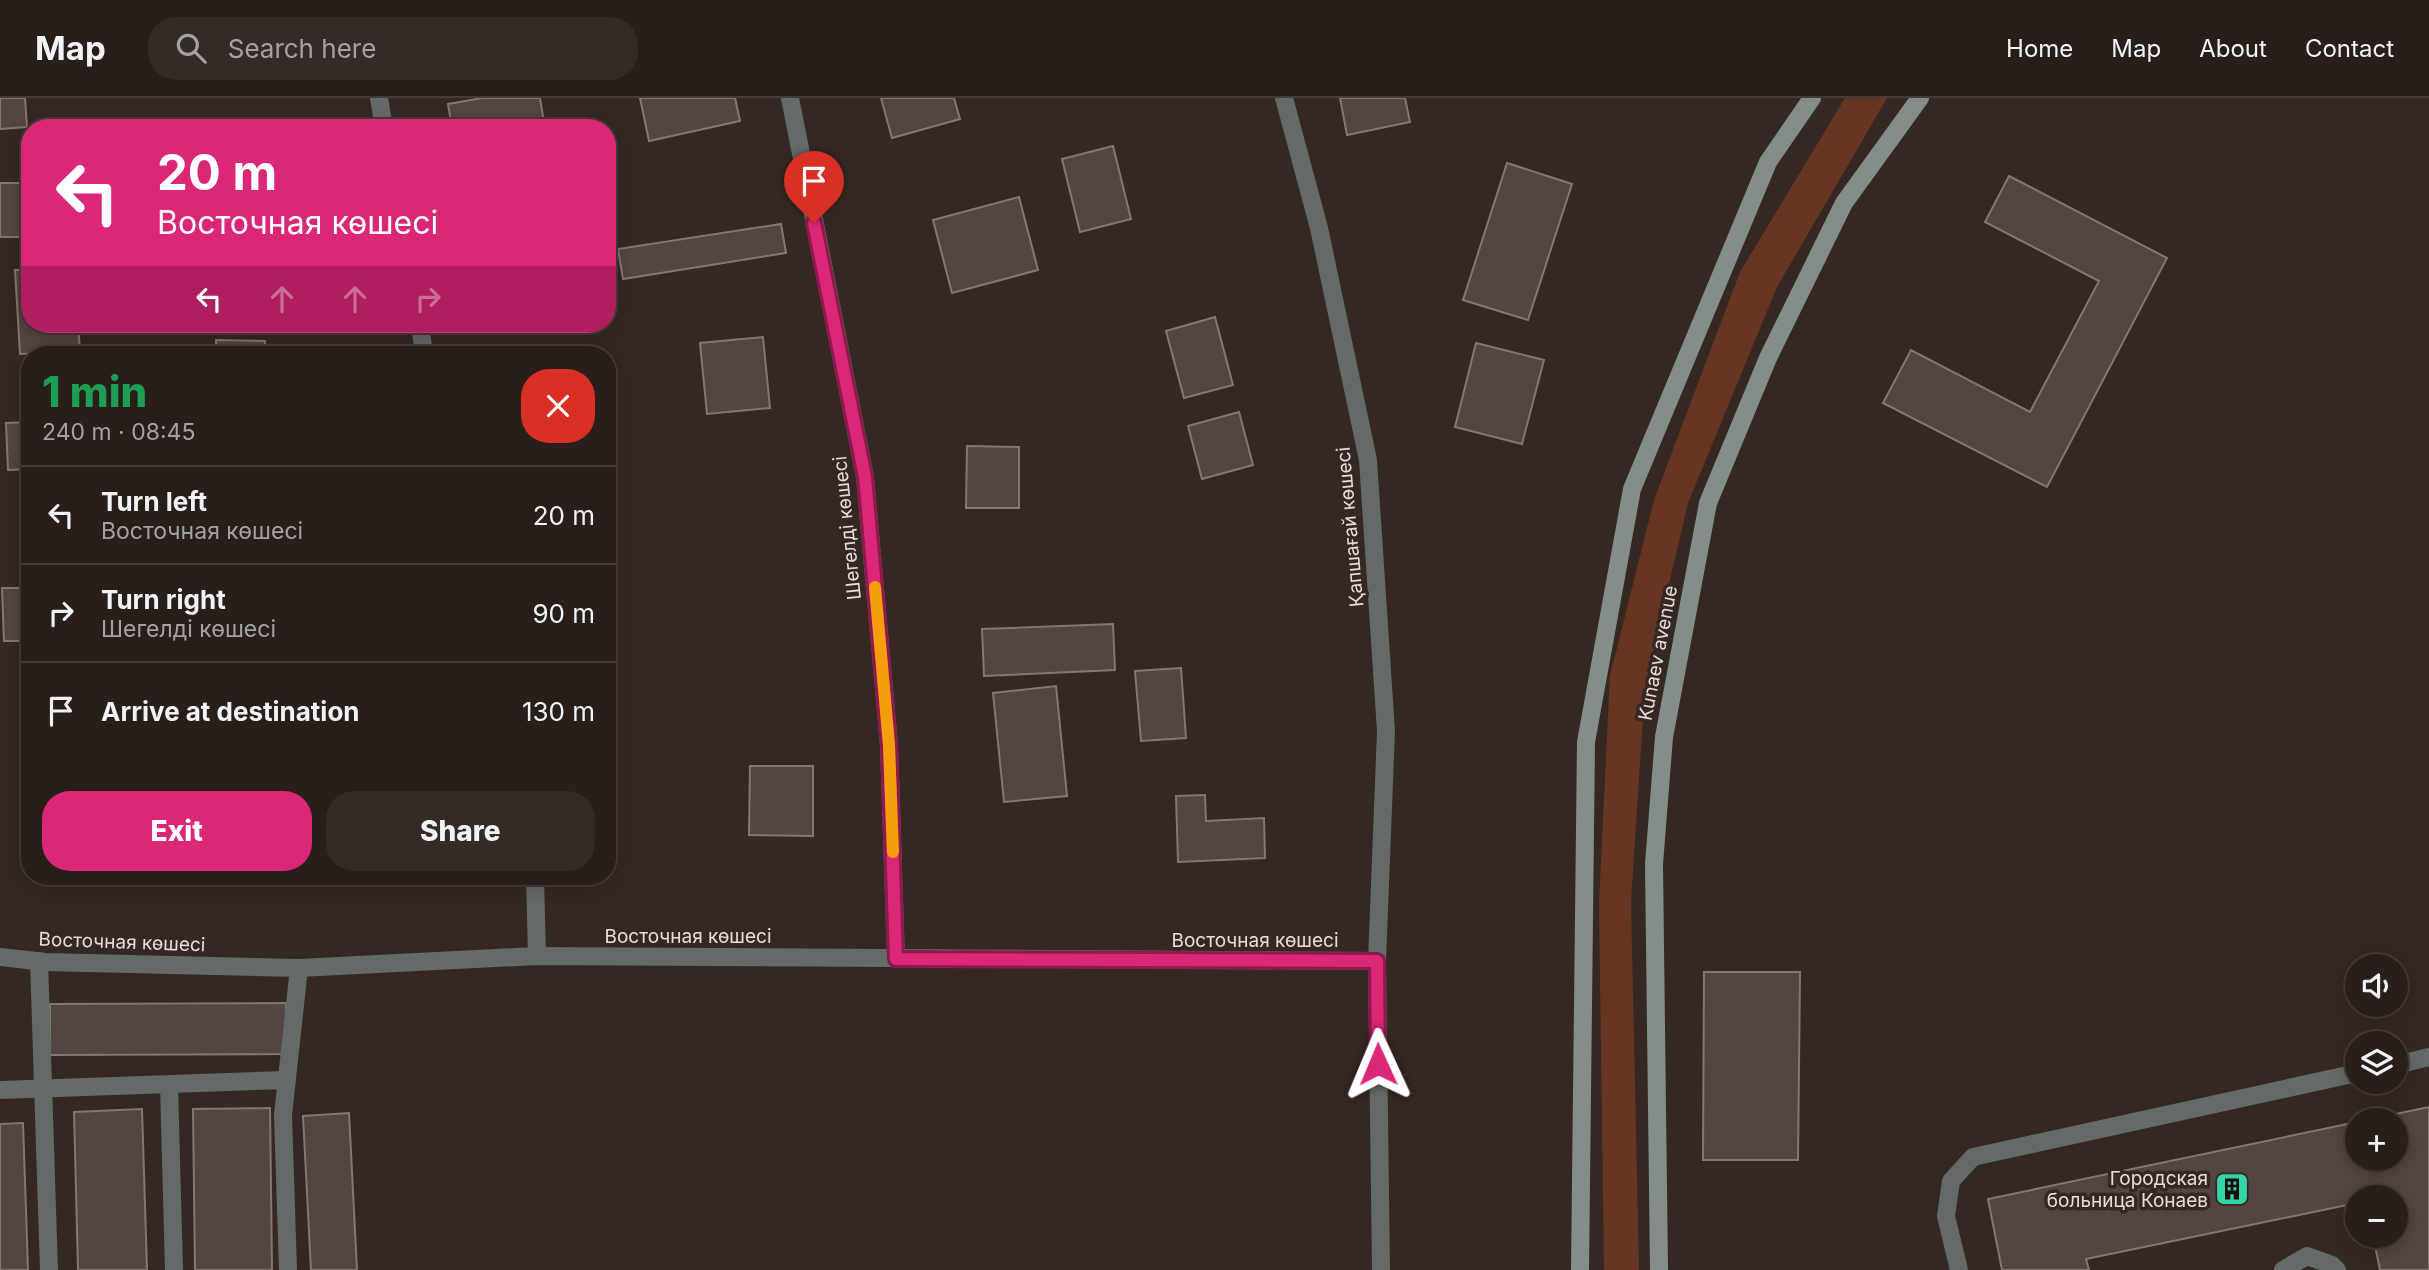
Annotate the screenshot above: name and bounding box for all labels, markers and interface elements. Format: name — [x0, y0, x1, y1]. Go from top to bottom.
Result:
search box — [148, 17, 638, 80]
text: Map — [35, 28, 106, 68]
icon: search — [172, 29, 210, 67]
text: Search here — [228, 33, 376, 64]
text: Home — [2006, 34, 2073, 63]
text: Map — [2111, 34, 2161, 63]
text: About — [2199, 34, 2267, 63]
text: Contact — [2305, 34, 2394, 63]
text: 20 m — [157, 143, 277, 202]
icon: left — [42, 147, 133, 238]
pin — [784, 151, 844, 223]
icon: arrive — [795, 162, 833, 200]
text: Восточная көшесі — [157, 203, 438, 242]
icon: left — [190, 280, 228, 318]
icon: ahead — [263, 280, 301, 318]
icon: ahead — [336, 280, 374, 318]
icon: right — [409, 280, 447, 318]
text: 1 min — [42, 366, 147, 417]
button: close — [521, 369, 595, 443]
text: 240 m · 08:45 — [42, 418, 195, 446]
street label: Қапшағай көшесі — [1332, 446, 1368, 608]
street label: Шегелді көшесі — [828, 455, 866, 601]
text: Turn left — [101, 486, 207, 517]
icon: left — [42, 496, 80, 534]
text: 20 m — [533, 500, 595, 531]
text: Восточная көшесі — [101, 517, 303, 545]
street label: Kunaev avenue — [1634, 583, 1682, 723]
text: Turn right — [101, 584, 226, 615]
icon: right — [42, 594, 80, 632]
text: 90 m — [532, 598, 595, 629]
text: Шегелді көшесі — [101, 615, 276, 643]
icon: arrive — [42, 692, 80, 730]
text: Arrive at destination — [101, 696, 360, 727]
text: 130 m — [522, 696, 595, 727]
button: Exit — [42, 791, 312, 871]
button: Share — [326, 791, 595, 871]
street label: Восточная көшесі — [605, 925, 771, 948]
street label: Восточная көшесі — [38, 928, 206, 956]
street label: Восточная көшесі — [1172, 929, 1338, 952]
map controls — [2345, 954, 2408, 1248]
button: sound — [2345, 954, 2408, 1017]
position arrow — [1341, 1027, 1415, 1101]
button: layers — [2345, 1031, 2408, 1094]
button: + — [2345, 1108, 2408, 1171]
place label: Городская больница Конаев — [2047, 1167, 2208, 1212]
building icon: Городская больница Конаев — [2213, 1170, 2251, 1208]
button: − — [2345, 1185, 2408, 1248]

